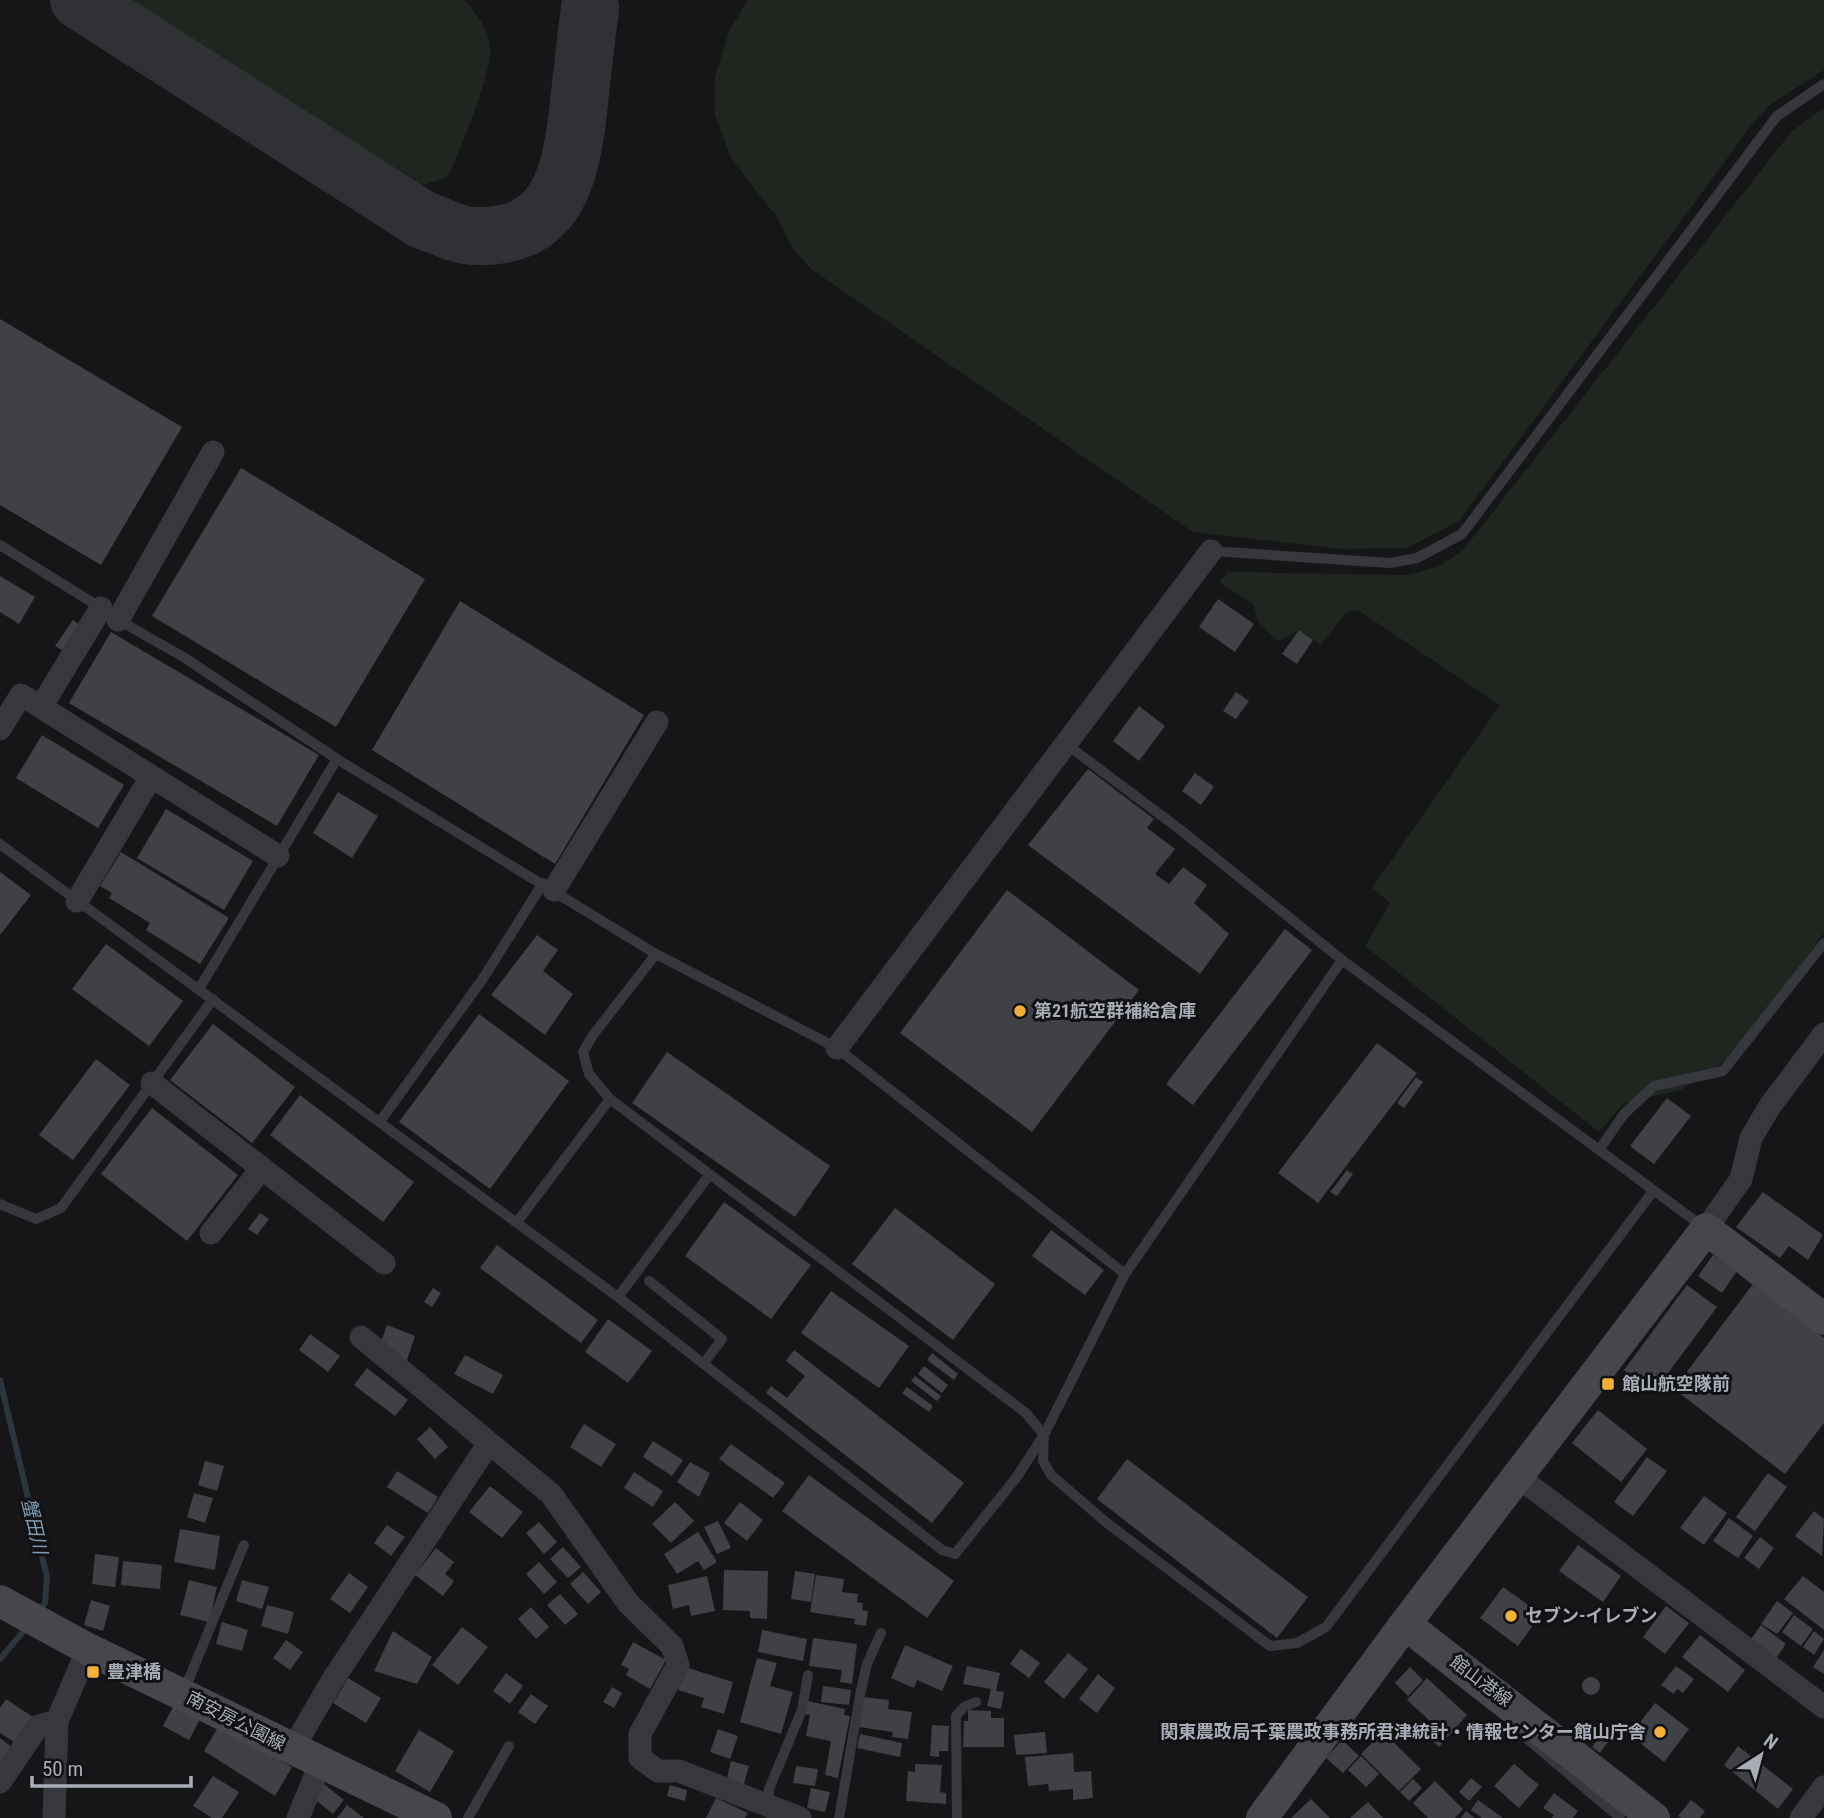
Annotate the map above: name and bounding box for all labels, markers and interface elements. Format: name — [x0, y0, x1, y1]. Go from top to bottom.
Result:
place label: 第21航空群補給倉庫 — [1034, 1000, 1196, 1021]
marker: 第21航空群補給倉庫 — [1012, 1003, 1028, 1019]
place label: 館山航空隊前 — [1622, 1373, 1730, 1394]
marker: 館山航空隊前 — [1600, 1376, 1616, 1392]
water label: 蟹田川 — [17, 1496, 53, 1558]
place label: セブン-イレブン — [1525, 1605, 1658, 1626]
marker: セブン-イレブン — [1503, 1608, 1519, 1624]
street label: 館山港線 — [1446, 1651, 1516, 1711]
place label: 豊津橋 — [107, 1661, 161, 1682]
marker: 豊津橋 — [85, 1664, 101, 1680]
street label: 南安房公園線 — [183, 1687, 289, 1754]
north arrow — [1726, 1720, 1796, 1790]
place label: 関東農政局千葉農政事務所君津統計・情報センター館山庁舎 — [1160, 1721, 1646, 1742]
marker: 関東農政局千葉農政事務所君津統計・情報センター館山庁舎 — [1652, 1724, 1668, 1740]
text: N — [1759, 1729, 1782, 1754]
scale bar — [32, 1744, 191, 1788]
text: 50 m — [42, 1757, 83, 1781]

